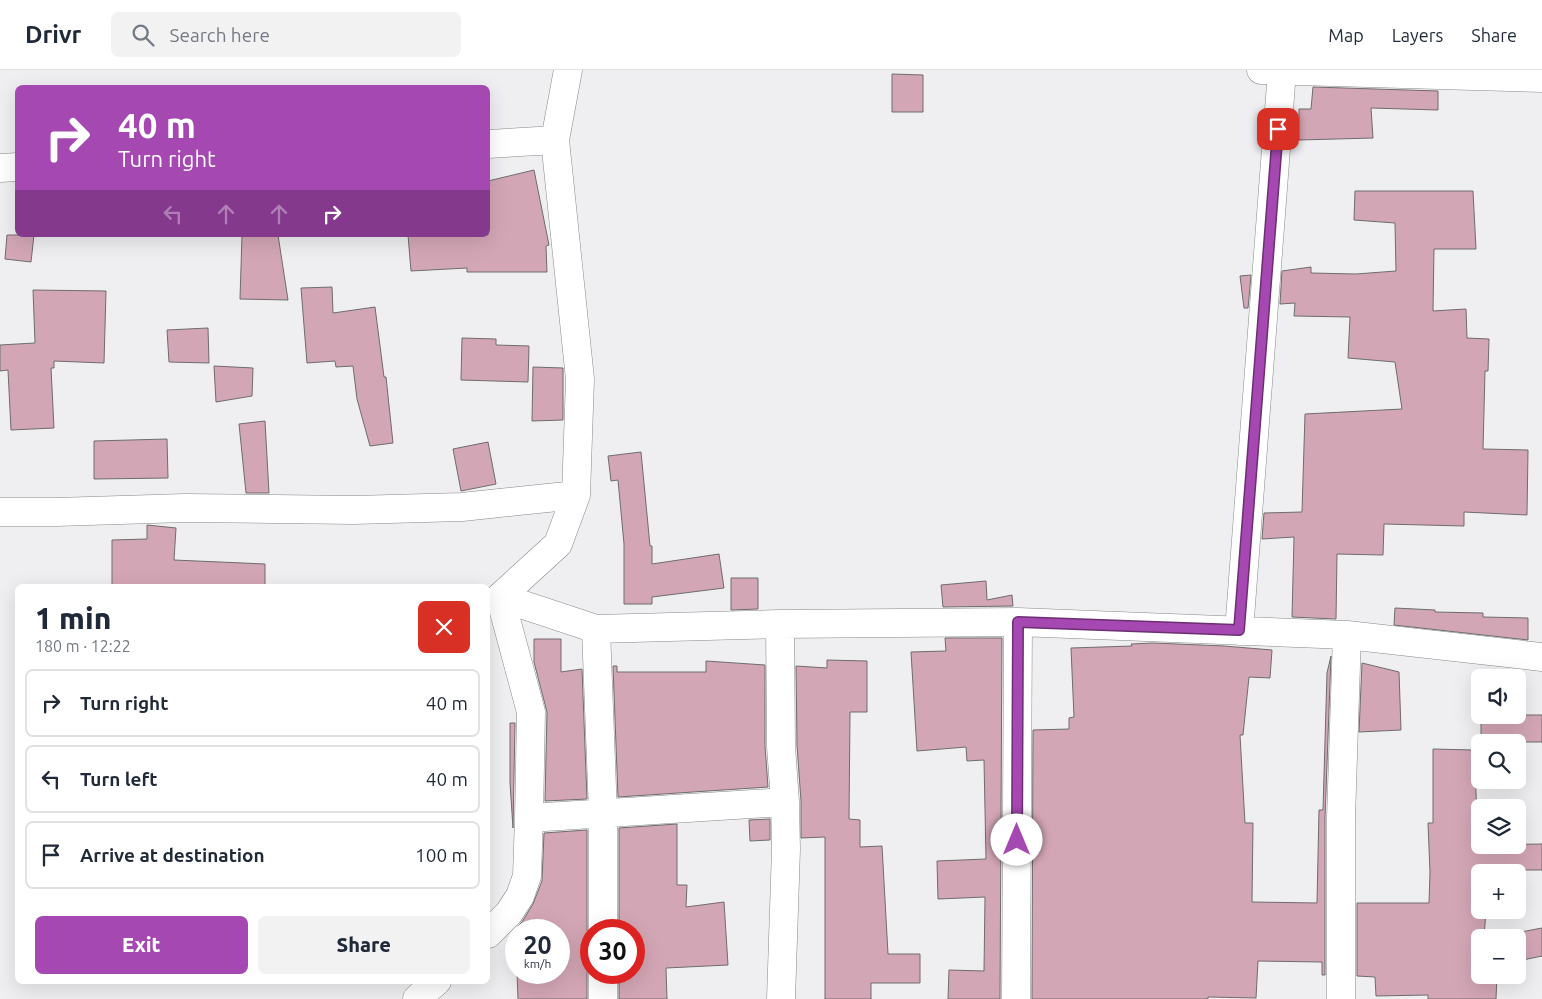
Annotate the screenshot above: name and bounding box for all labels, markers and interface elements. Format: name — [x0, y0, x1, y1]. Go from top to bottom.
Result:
search box — [111, 12, 461, 57]
text: Drivr — [25, 21, 81, 48]
icon: search — [129, 21, 157, 49]
text: Search here — [169, 24, 270, 46]
text: Map — [1328, 25, 1364, 45]
text: Layers — [1392, 25, 1443, 45]
text: Share — [1471, 25, 1517, 45]
icon: right — [35, 105, 100, 170]
text: 40 m — [118, 105, 196, 145]
pin — [1257, 108, 1299, 150]
icon: arrive — [1264, 115, 1292, 143]
text: Turn right — [118, 146, 216, 171]
icon: left — [159, 200, 187, 228]
icon: ahead — [212, 200, 240, 228]
icon: ahead — [265, 200, 293, 228]
icon: right — [318, 200, 346, 228]
text: 1 min — [35, 601, 111, 635]
button: close — [418, 601, 470, 653]
text: 180 m · 12:22 — [35, 637, 131, 655]
map controls — [1471, 669, 1526, 984]
button: sound — [1471, 669, 1526, 724]
icon: right — [37, 689, 65, 717]
text: Turn right — [80, 692, 168, 714]
text: 40 m — [426, 692, 468, 714]
button: search — [1471, 734, 1526, 789]
icon: left — [37, 765, 65, 793]
text: Turn left — [80, 768, 158, 790]
text: 40 m — [426, 768, 468, 790]
button: layers — [1471, 799, 1526, 854]
position arrow — [990, 813, 1042, 865]
icon: arrive — [37, 841, 65, 869]
text: Arrive at destination — [80, 844, 265, 866]
text: 100 m — [415, 844, 468, 866]
button: + — [1471, 864, 1526, 919]
button: Exit — [35, 916, 248, 974]
button: Share — [258, 916, 470, 974]
speed limit sign: 30 — [580, 919, 645, 984]
button: − — [1471, 929, 1526, 984]
text: 20 — [523, 931, 552, 959]
text: km/h — [524, 957, 551, 970]

